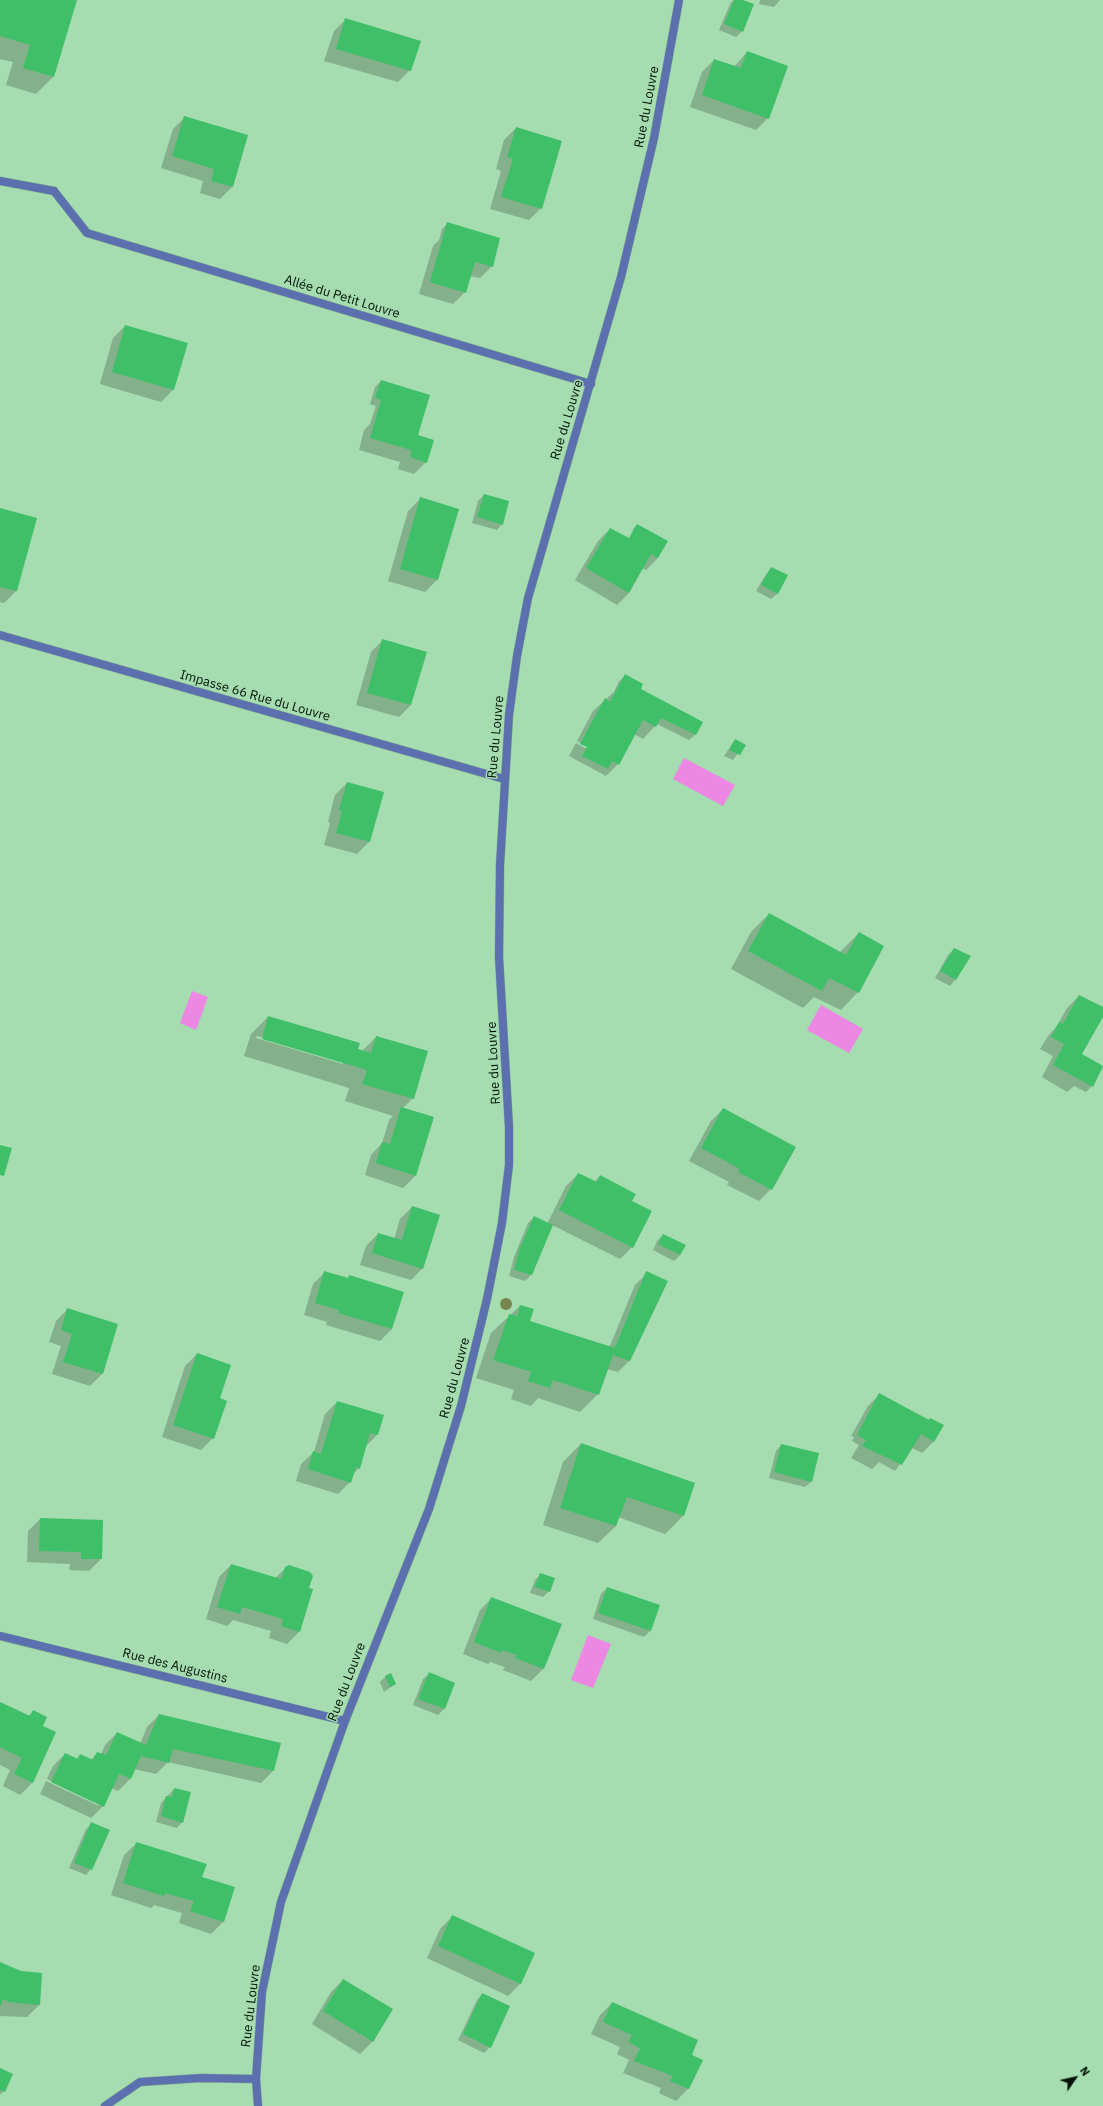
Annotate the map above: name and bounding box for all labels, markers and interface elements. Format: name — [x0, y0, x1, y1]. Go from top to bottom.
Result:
street label: Rue du Louvre — [631, 65, 663, 149]
street label: Allée du Petit Louvre — [282, 272, 402, 322]
street label: Rue du Louvre — [547, 378, 587, 462]
street label: Impasse 66 Rue du Louvre — [178, 667, 332, 725]
street label: Rue du Louvre — [485, 695, 507, 779]
street label: Rue du Louvre — [484, 1021, 504, 1105]
street label: Rue du Louvre — [437, 1336, 473, 1420]
street label: Rue du Louvre — [325, 1640, 369, 1724]
street label: Rue des Augustins — [121, 1645, 229, 1687]
street label: Rue du Louvre — [238, 1964, 264, 2048]
north arrow — [1055, 2058, 1095, 2098]
text: N — [1077, 2064, 1093, 2079]

